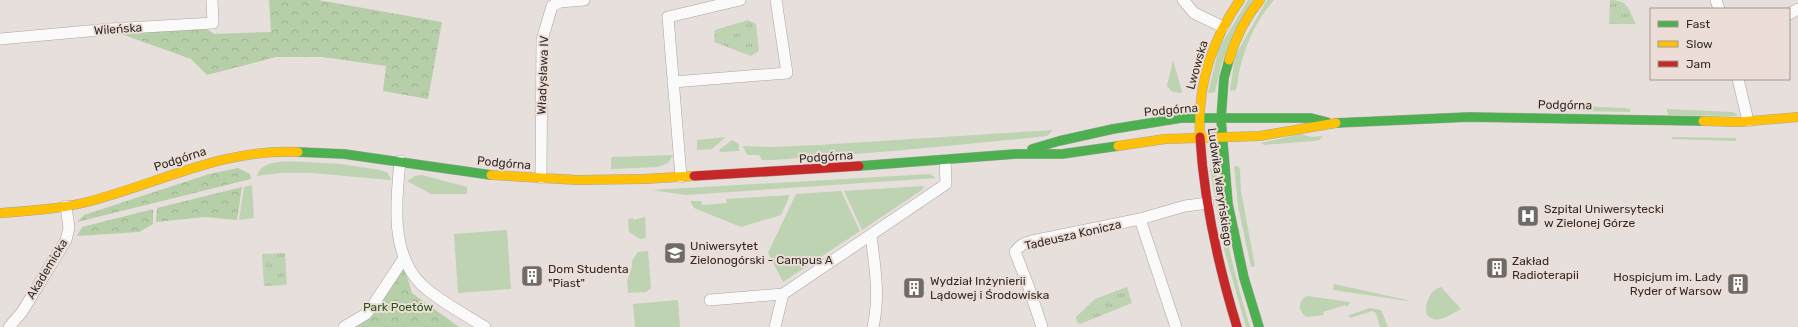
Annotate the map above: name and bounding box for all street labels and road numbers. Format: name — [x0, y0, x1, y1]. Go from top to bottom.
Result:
street label: Wileńska — [93, 20, 143, 38]
street label: Władysława IV — [535, 35, 551, 115]
street label: Lwowska — [1183, 39, 1211, 91]
street label: Podgórna — [1538, 98, 1592, 112]
street label: Podgórna — [1143, 101, 1199, 119]
street label: Ludwika Waryńskiego — [1205, 127, 1235, 247]
street label: Podgórna — [152, 144, 208, 174]
street label: Podgórna — [798, 148, 854, 166]
street label: Podgórna — [476, 154, 532, 172]
street label: Tadeusza Konicza — [1023, 217, 1123, 253]
street label: Akademicka — [24, 236, 70, 302]

